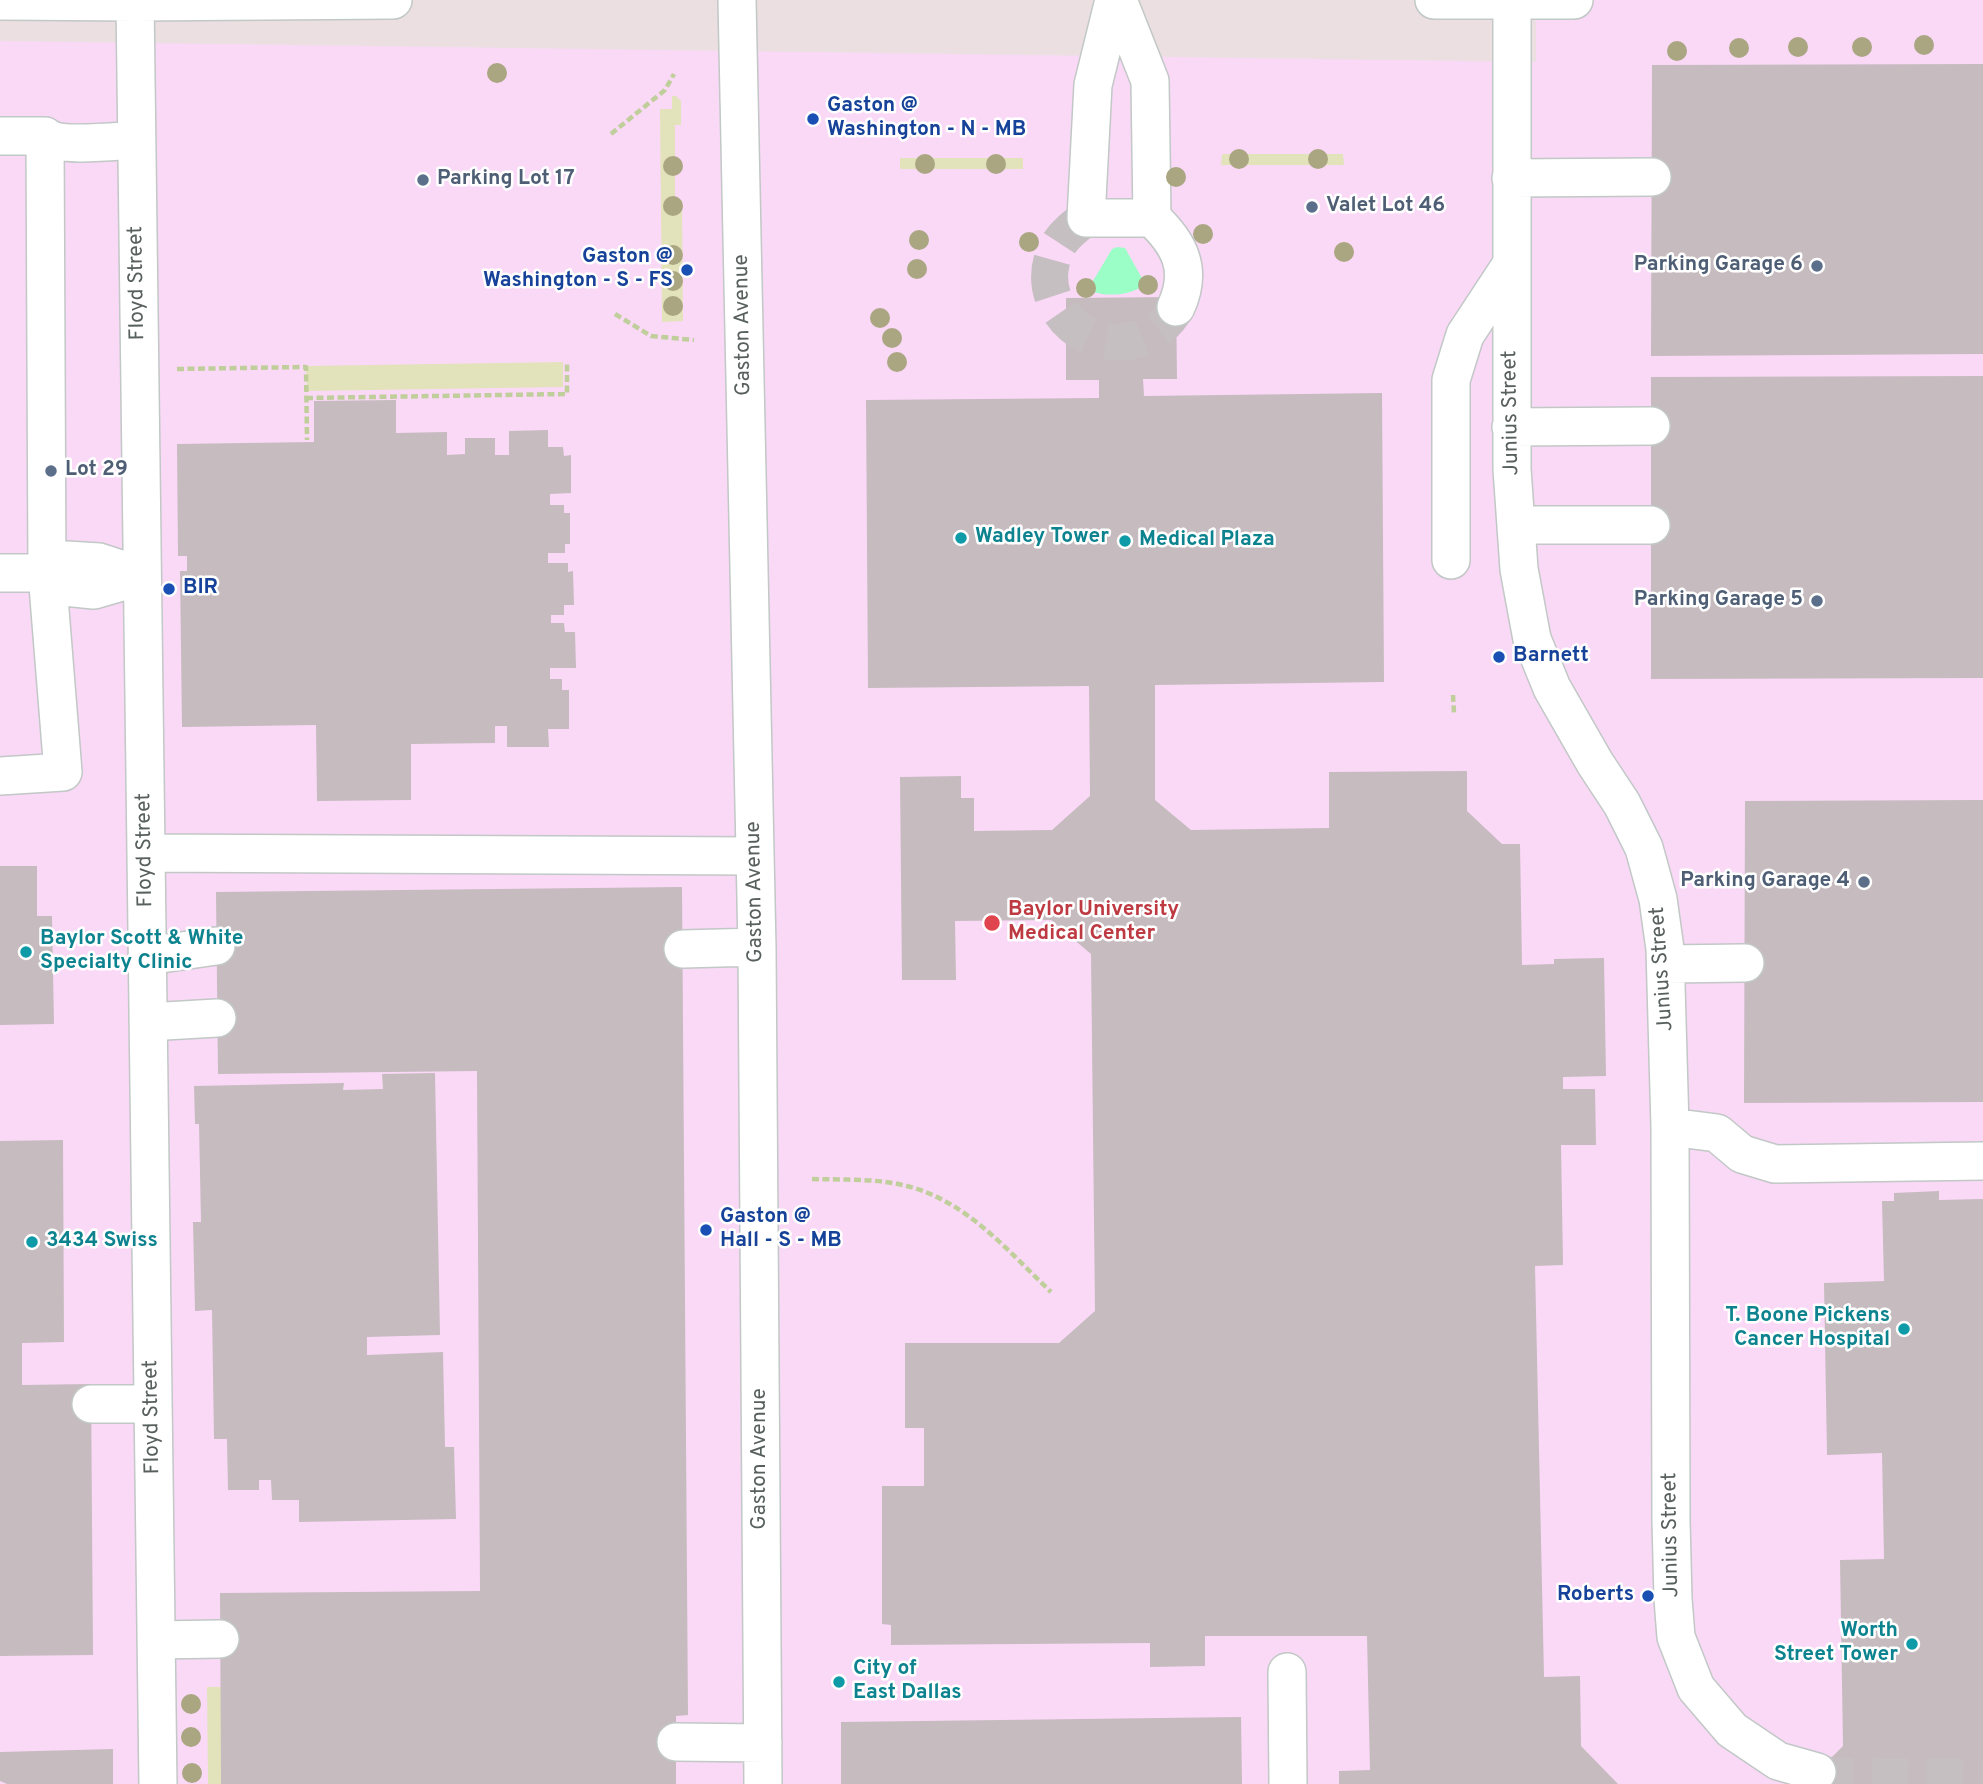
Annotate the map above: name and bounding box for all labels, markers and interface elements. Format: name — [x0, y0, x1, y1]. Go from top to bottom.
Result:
place label: Gaston @ Washington - N - MB — [827, 94, 1026, 144]
marker: Gaston @ Washington - N - MB — [805, 111, 821, 127]
place label: Parking Lot 17 — [437, 167, 575, 193]
marker: Parking Lot 17 — [415, 172, 431, 188]
place label: Valet Lot 46 — [1326, 194, 1445, 220]
marker: Valet Lot 46 — [1304, 199, 1320, 215]
street label: Floyd Street — [124, 226, 152, 340]
place label: Gaston @ Washington - S - FS — [483, 245, 673, 295]
place label: Parking Garage 6 — [1634, 253, 1803, 279]
street label: Gaston Avenue — [730, 254, 758, 396]
marker: Parking Garage 6 — [1809, 258, 1825, 274]
marker: Gaston @ Washington - S - FS — [679, 262, 695, 278]
street label: Junius Street — [1498, 350, 1526, 476]
place label: Lot 29 — [65, 458, 128, 484]
marker: Lot 29 — [43, 463, 59, 479]
place label: Wadley Tower — [975, 525, 1109, 551]
place label: Medical Plaza — [1139, 528, 1275, 554]
marker: Wadley Tower — [953, 530, 969, 546]
marker: Medical Plaza — [1117, 533, 1133, 549]
place label: BIR — [183, 576, 218, 602]
marker: BIR — [161, 581, 177, 597]
place label: Parking Garage 5 — [1634, 588, 1803, 614]
marker: Parking Garage 5 — [1809, 593, 1825, 609]
place label: Barnett — [1513, 644, 1589, 670]
marker: Barnett — [1491, 649, 1507, 665]
street label: Floyd Street — [132, 793, 160, 907]
street label: Gaston Avenue — [742, 821, 770, 963]
place label: Parking Garage 4 — [1680, 869, 1850, 895]
marker: Parking Garage 4 — [1856, 874, 1872, 890]
place label: Baylor University Medical Center — [1008, 898, 1179, 948]
street label: Junius Street — [1646, 906, 1680, 1032]
marker: Baylor University Medical Center — [982, 913, 1002, 933]
place label: Baylor Scott & White Specialty Clinic — [40, 927, 244, 977]
marker: Baylor Scott & White Specialty Clinic — [18, 944, 34, 960]
place label: Gaston @ Hall - S - MB — [720, 1205, 842, 1255]
marker: Gaston @ Hall - S - MB — [698, 1222, 714, 1238]
place label: 3434 Swiss — [46, 1229, 158, 1255]
marker: 3434 Swiss — [24, 1234, 40, 1250]
place label: T. Boone Pickens Cancer Hospital — [1725, 1304, 1890, 1354]
marker: T. Boone Pickens Cancer Hospital — [1896, 1321, 1912, 1337]
street label: Floyd Street — [139, 1360, 167, 1474]
street label: Gaston Avenue — [748, 1388, 774, 1530]
street label: Junius Street — [1658, 1472, 1686, 1598]
place label: Roberts — [1557, 1583, 1634, 1609]
marker: Roberts — [1640, 1588, 1656, 1604]
place label: Worth Street Tower — [1774, 1619, 1898, 1669]
marker: Worth Street Tower — [1904, 1636, 1920, 1652]
place label: City of East Dallas — [853, 1657, 962, 1707]
marker: City of East Dallas — [831, 1674, 847, 1690]

